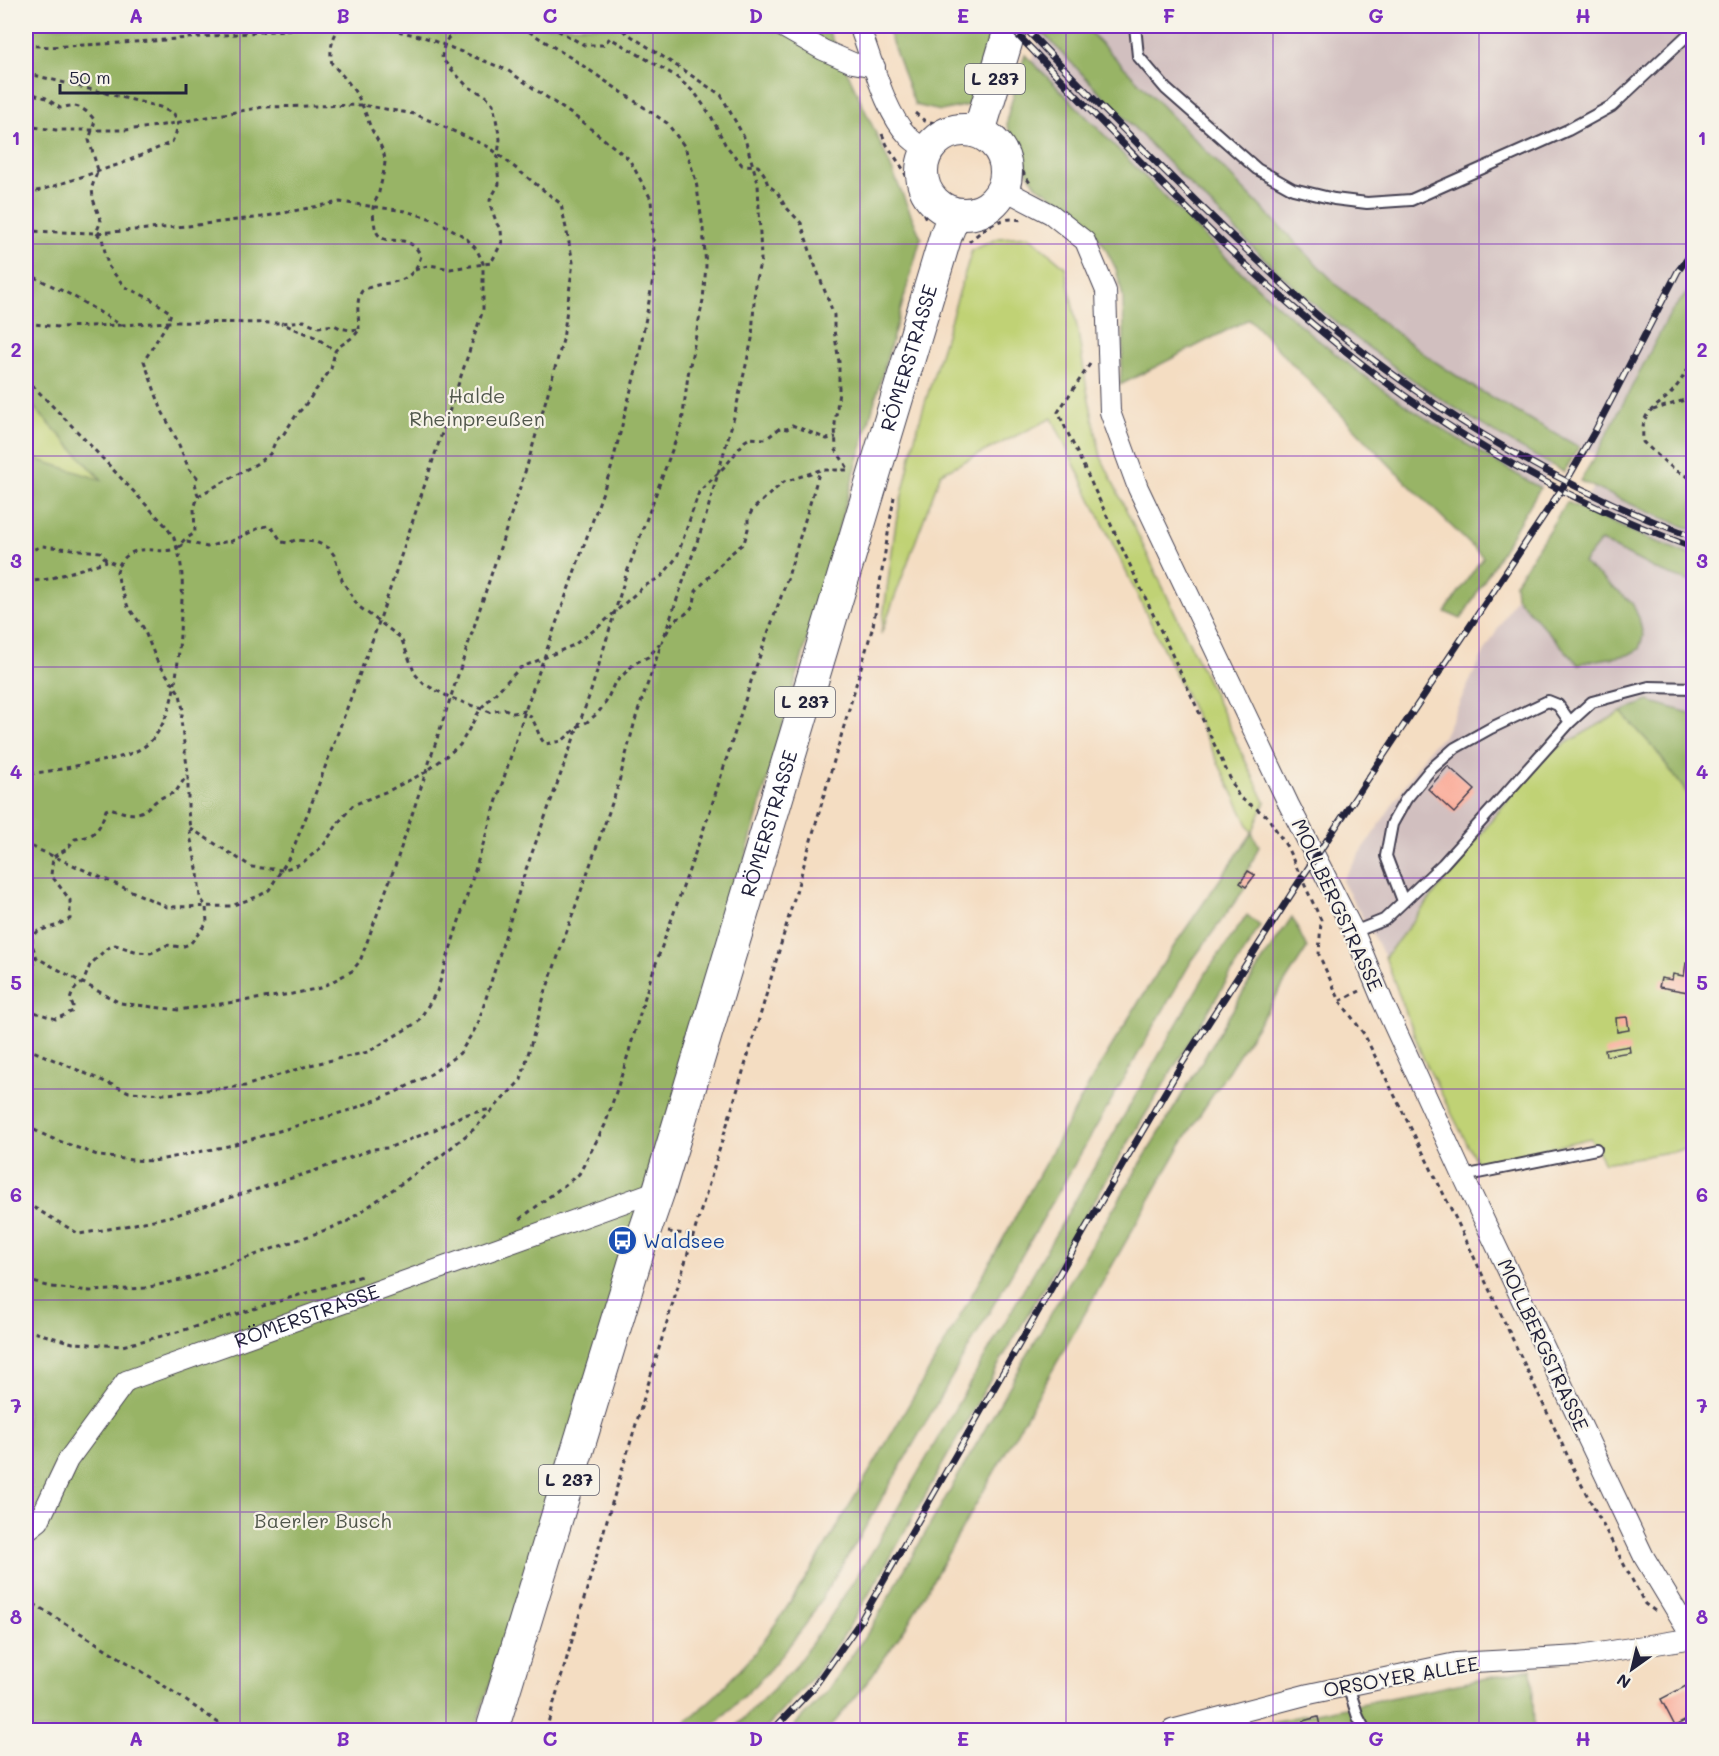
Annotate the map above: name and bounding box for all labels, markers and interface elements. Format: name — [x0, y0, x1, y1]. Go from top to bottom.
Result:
text: A — [129, 2, 143, 28]
text: B — [336, 2, 350, 28]
text: C — [543, 2, 558, 28]
text: D — [749, 2, 763, 28]
text: E — [957, 2, 969, 28]
text: F — [1163, 2, 1176, 28]
text: G — [1368, 2, 1384, 28]
text: H — [1575, 2, 1591, 28]
scale bar — [60, 57, 186, 95]
road number: L 237 — [965, 64, 1025, 94]
text: 50 m — [69, 65, 111, 89]
text: 1 — [12, 124, 20, 150]
text: 1 — [1698, 124, 1706, 150]
street label: RÖMERSTRASSE — [874, 281, 942, 434]
text: 2 — [10, 336, 22, 362]
text: 2 — [1696, 336, 1708, 362]
park label: Halde Rheinpreußen — [409, 382, 545, 431]
text: 3 — [10, 547, 22, 573]
text: 3 — [1696, 547, 1708, 573]
road number: L 237 — [775, 687, 835, 717]
street label: RÖMERSTRASSE — [734, 747, 803, 900]
text: 4 — [10, 758, 23, 784]
text: 4 — [1696, 758, 1709, 784]
street label: MOLLBERGSTRASSE — [1287, 814, 1389, 995]
text: 5 — [10, 969, 22, 995]
text: 5 — [1696, 969, 1708, 995]
text: 6 — [10, 1181, 22, 1207]
text: 6 — [1696, 1181, 1708, 1207]
bus stop icon: Waldsee — [606, 1225, 638, 1257]
place label: Waldsee — [643, 1227, 725, 1253]
street label: MOLLBERGSTRASSE — [1493, 1254, 1595, 1435]
street label: RÖMERSTRASSE — [231, 1277, 382, 1353]
text: 7 — [10, 1392, 22, 1418]
text: 7 — [1696, 1392, 1708, 1418]
road number: L 237 — [539, 1465, 599, 1495]
park label: Baerler Busch — [254, 1507, 392, 1533]
text: 8 — [10, 1603, 22, 1629]
text: 8 — [1696, 1603, 1708, 1629]
north arrow — [1602, 1639, 1662, 1699]
street label: ORSOYER ALLEE — [1321, 1650, 1481, 1702]
text: N — [1612, 1670, 1634, 1694]
text: A — [129, 1725, 143, 1751]
text: B — [336, 1725, 350, 1751]
text: C — [543, 1725, 558, 1751]
text: D — [749, 1725, 763, 1751]
text: E — [957, 1725, 969, 1751]
text: F — [1163, 1725, 1176, 1751]
text: G — [1368, 1725, 1384, 1751]
text: H — [1575, 1725, 1591, 1751]

